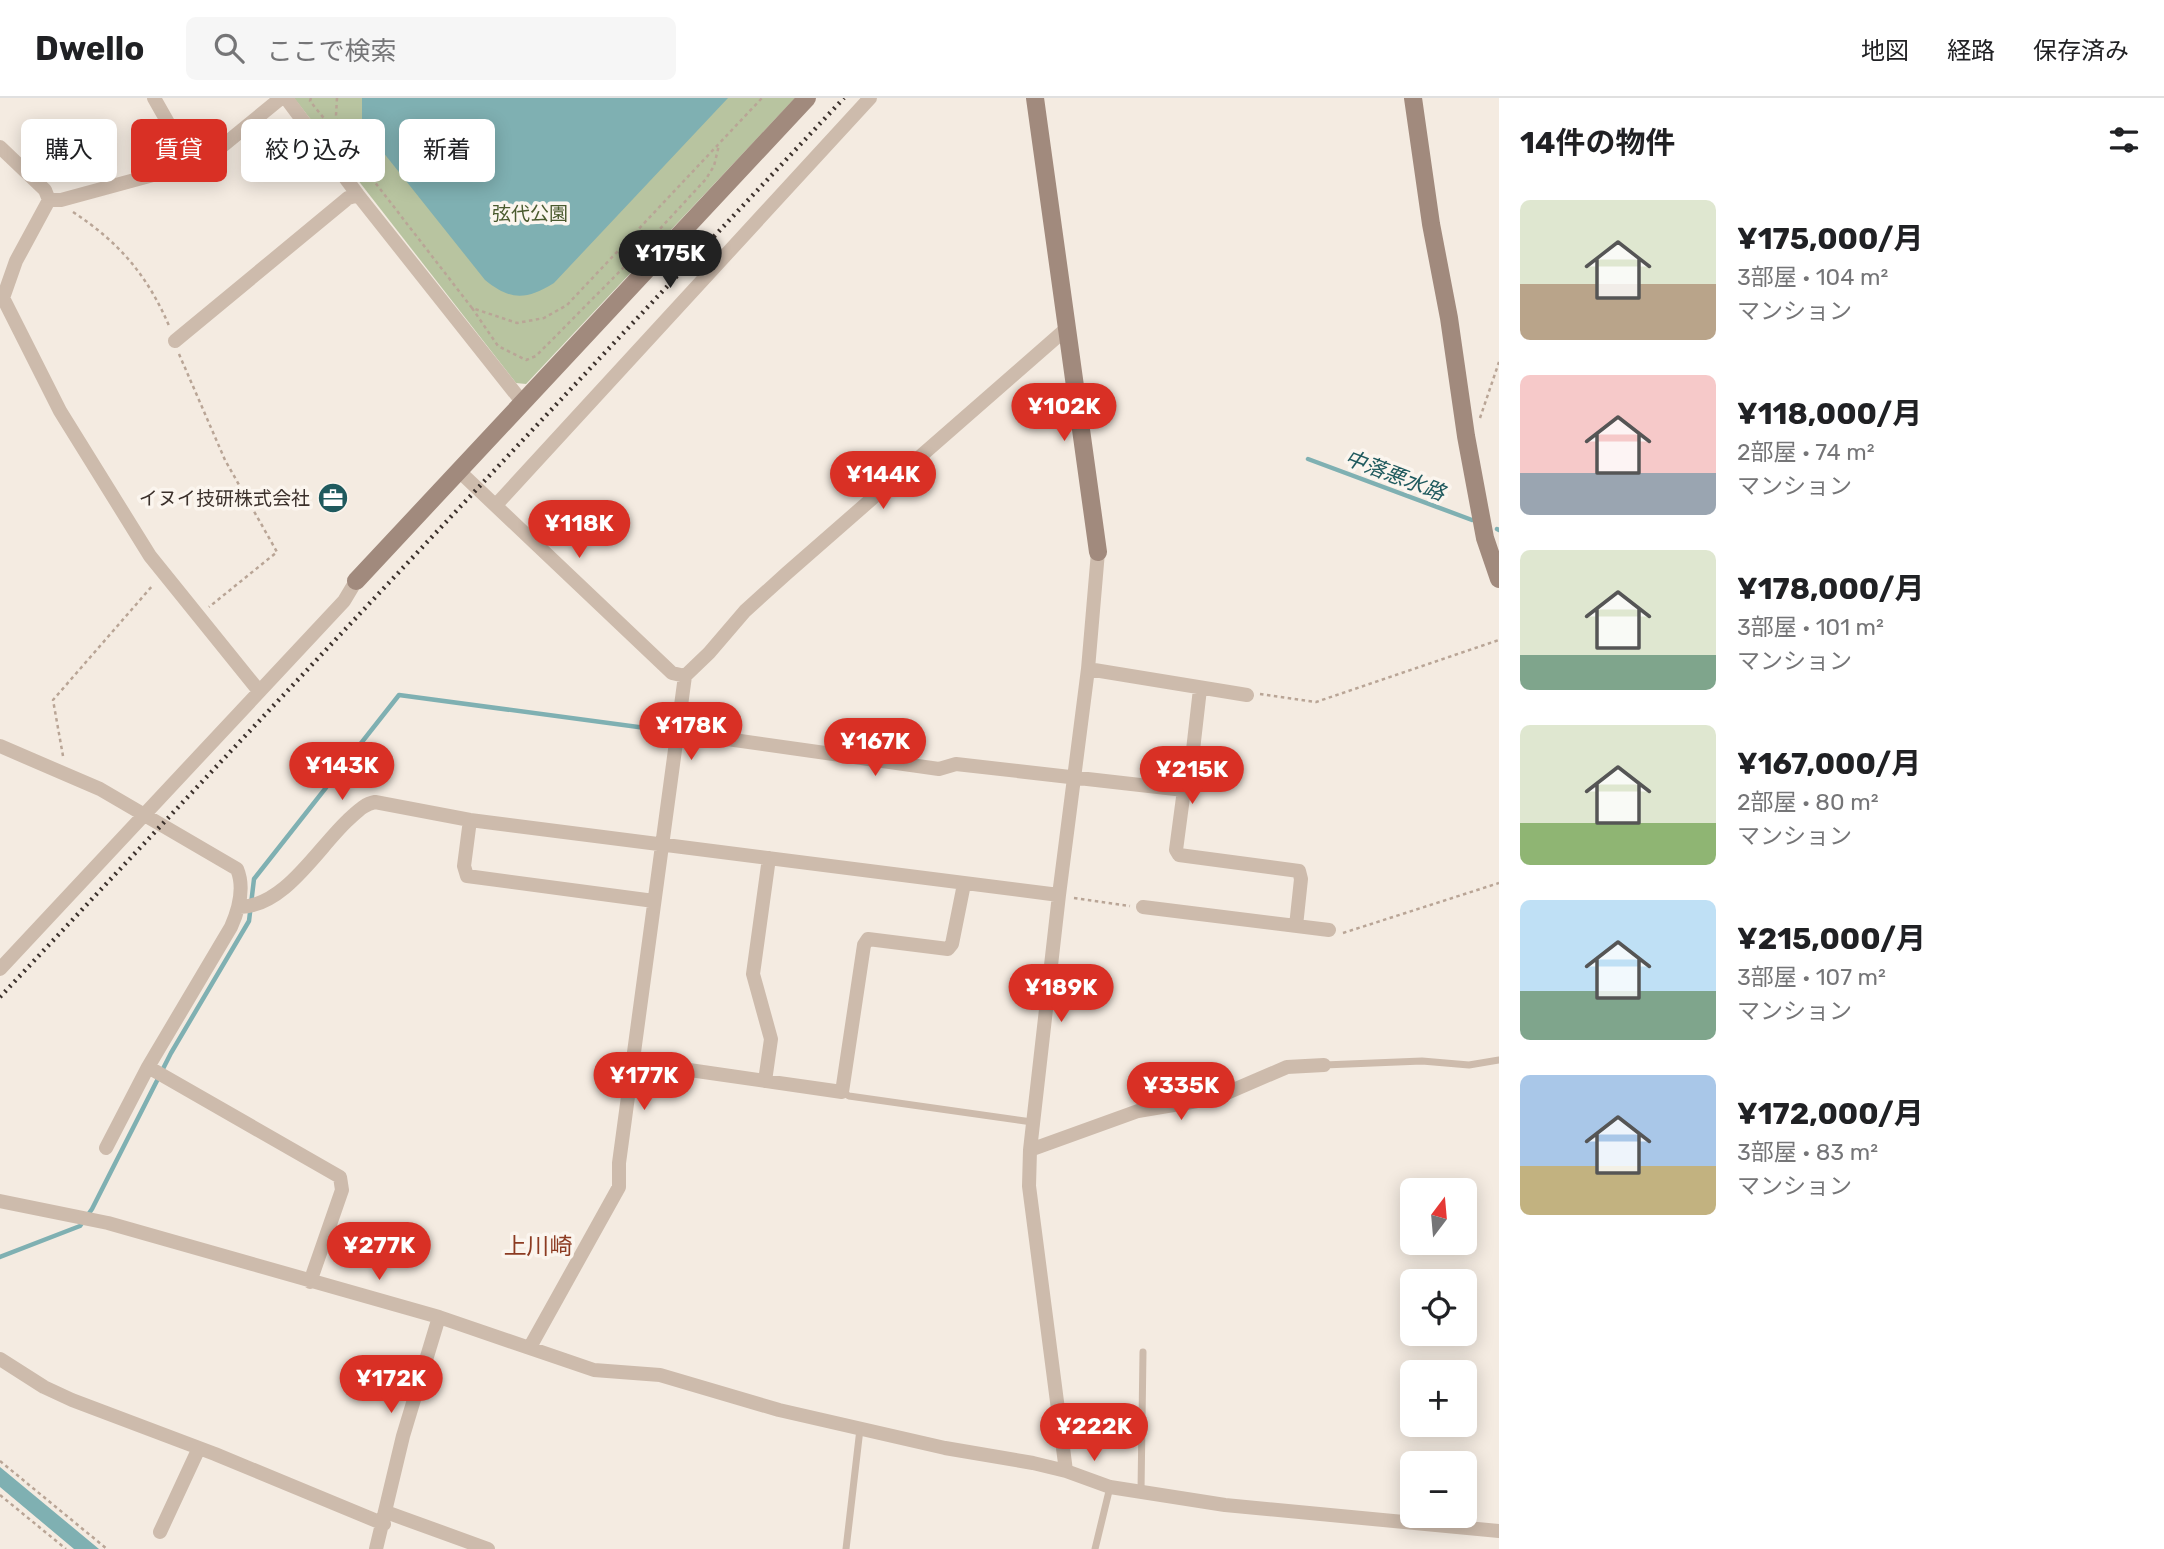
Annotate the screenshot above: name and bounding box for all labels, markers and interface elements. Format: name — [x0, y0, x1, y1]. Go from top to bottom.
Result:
search box — [186, 17, 676, 80]
text: Dwello — [35, 29, 144, 68]
icon: search — [210, 29, 248, 67]
text: ここで検索 — [266, 36, 396, 67]
text: 地図 — [1861, 37, 1909, 65]
text: 経路 — [1947, 37, 1995, 65]
text: 保存済み — [2033, 37, 2129, 65]
chip: 購入 — [21, 119, 117, 182]
chip: 賃貸 — [131, 119, 227, 182]
chip: 絞り込み — [241, 119, 385, 182]
chip: 新着 — [399, 119, 495, 182]
icon: filters — [2105, 121, 2143, 159]
text: 14件の物件 — [1520, 125, 1675, 161]
park label: 弦代公園 — [492, 202, 568, 225]
text: ¥175,000/月 — [1737, 221, 1924, 257]
icon: home — [1576, 228, 1660, 312]
pin: ¥175K — [621, 230, 719, 290]
text: ¥175K — [635, 239, 705, 267]
text: 3部屋 · 104 m² — [1737, 263, 1888, 291]
text: マンション — [1737, 297, 1852, 325]
pin: ¥102K — [1015, 384, 1113, 443]
text: ¥102K — [1027, 392, 1101, 420]
text: ¥118,000/月 — [1737, 396, 1922, 432]
icon: home — [1576, 403, 1660, 487]
text: 2部屋 · 74 m² — [1737, 438, 1875, 466]
water label: 中落悪水路 — [1342, 445, 1450, 506]
pin: ¥144K — [834, 452, 932, 511]
text: ¥144K — [846, 460, 920, 488]
text: マンション — [1737, 472, 1852, 500]
office icon: イヌイ技研株式会社 — [316, 481, 350, 515]
place label: イヌイ技研株式会社 — [139, 487, 310, 510]
pin: ¥118K — [530, 500, 628, 560]
text: ¥118K — [544, 509, 614, 537]
text: ¥178,000/月 — [1737, 571, 1925, 607]
icon: home — [1576, 578, 1660, 662]
text: 3部屋 · 101 m² — [1737, 613, 1884, 641]
text: マンション — [1737, 647, 1852, 675]
pin: ¥178K — [642, 702, 740, 762]
text: ¥178K — [655, 711, 727, 739]
pin: ¥167K — [826, 718, 924, 778]
text: ¥167K — [840, 727, 910, 755]
pin: ¥143K — [293, 742, 391, 802]
pin: ¥215K — [1143, 746, 1241, 806]
text: ¥167,000/月 — [1737, 746, 1921, 782]
text: ¥143K — [305, 751, 379, 779]
icon: home — [1576, 753, 1660, 837]
text: ¥215K — [1156, 755, 1228, 783]
text: 2部屋 · 80 m² — [1737, 788, 1879, 816]
text: マンション — [1737, 822, 1852, 850]
text: ¥215,000/月 — [1737, 921, 1926, 957]
icon: home — [1576, 928, 1660, 1012]
text: 3部屋 · 107 m² — [1737, 963, 1886, 991]
pin: ¥189K — [1012, 964, 1110, 1024]
text: ¥189K — [1025, 973, 1097, 1001]
text: マンション — [1737, 997, 1852, 1025]
pin: ¥177K — [595, 1052, 693, 1112]
text: ¥177K — [610, 1061, 678, 1089]
pin: ¥335K — [1132, 1062, 1230, 1122]
text: ¥335K — [1143, 1071, 1219, 1099]
text: ¥172,000/月 — [1737, 1096, 1924, 1132]
icon: home — [1576, 1103, 1660, 1187]
text: 3部屋 · 83 m² — [1737, 1138, 1878, 1166]
text: マンション — [1737, 1172, 1852, 1200]
north arrow — [1400, 1178, 1477, 1255]
map controls — [1400, 1178, 1477, 1528]
pin: ¥277K — [330, 1222, 428, 1282]
text: ¥277K — [343, 1231, 415, 1259]
district label: 上川崎 — [504, 1232, 573, 1260]
button: locate — [1400, 1269, 1477, 1346]
pin: ¥172K — [342, 1356, 440, 1415]
button: + — [1400, 1360, 1477, 1437]
text: ¥172K — [356, 1364, 426, 1392]
pin: ¥222K — [1045, 1404, 1143, 1463]
text: ¥222K — [1056, 1412, 1132, 1440]
button: − — [1400, 1451, 1477, 1528]

